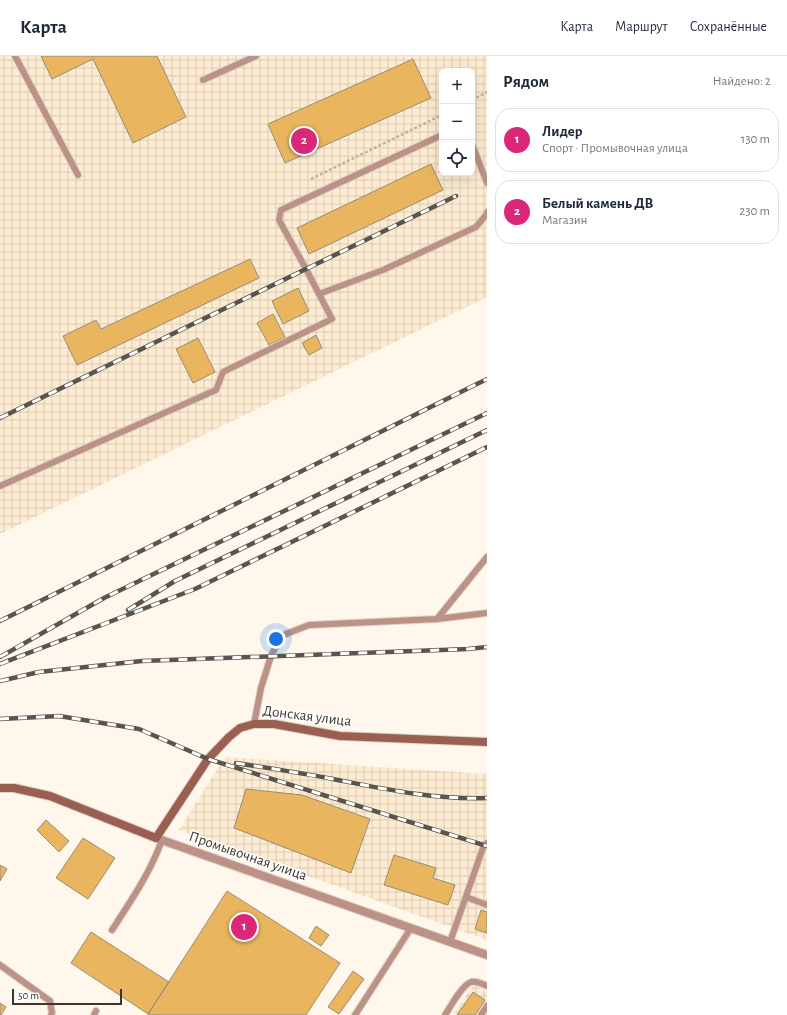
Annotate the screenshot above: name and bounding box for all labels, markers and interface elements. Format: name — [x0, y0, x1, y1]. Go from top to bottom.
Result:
text: Карта — [20, 18, 67, 37]
text: Карта — [560, 20, 593, 34]
text: Маршрут — [615, 20, 668, 34]
text: Сохранённые — [690, 20, 767, 34]
map controls — [439, 68, 475, 176]
button: + — [439, 68, 475, 104]
text: Рядом — [503, 73, 549, 90]
text: Найдено: 2 — [713, 75, 771, 88]
button: − — [439, 104, 475, 140]
text: Лидер — [542, 124, 583, 139]
pin: 2 — [291, 126, 317, 156]
text: 1 — [515, 133, 519, 146]
text: 130 m — [741, 133, 770, 146]
button: locate — [439, 140, 475, 176]
text: Спорт · Промывочная улица — [542, 142, 688, 155]
text: Белый камень ДВ — [542, 196, 653, 211]
text: 2 — [514, 205, 520, 218]
text: 230 m — [739, 205, 770, 218]
text: Магазин — [542, 214, 588, 227]
your location — [266, 629, 286, 649]
street label: Донская улица — [262, 703, 352, 729]
street label: Промывочная улица — [187, 829, 309, 883]
pin: 1 — [231, 912, 257, 942]
scale bar — [12, 987, 122, 1006]
text: 50 m — [18, 990, 39, 1001]

